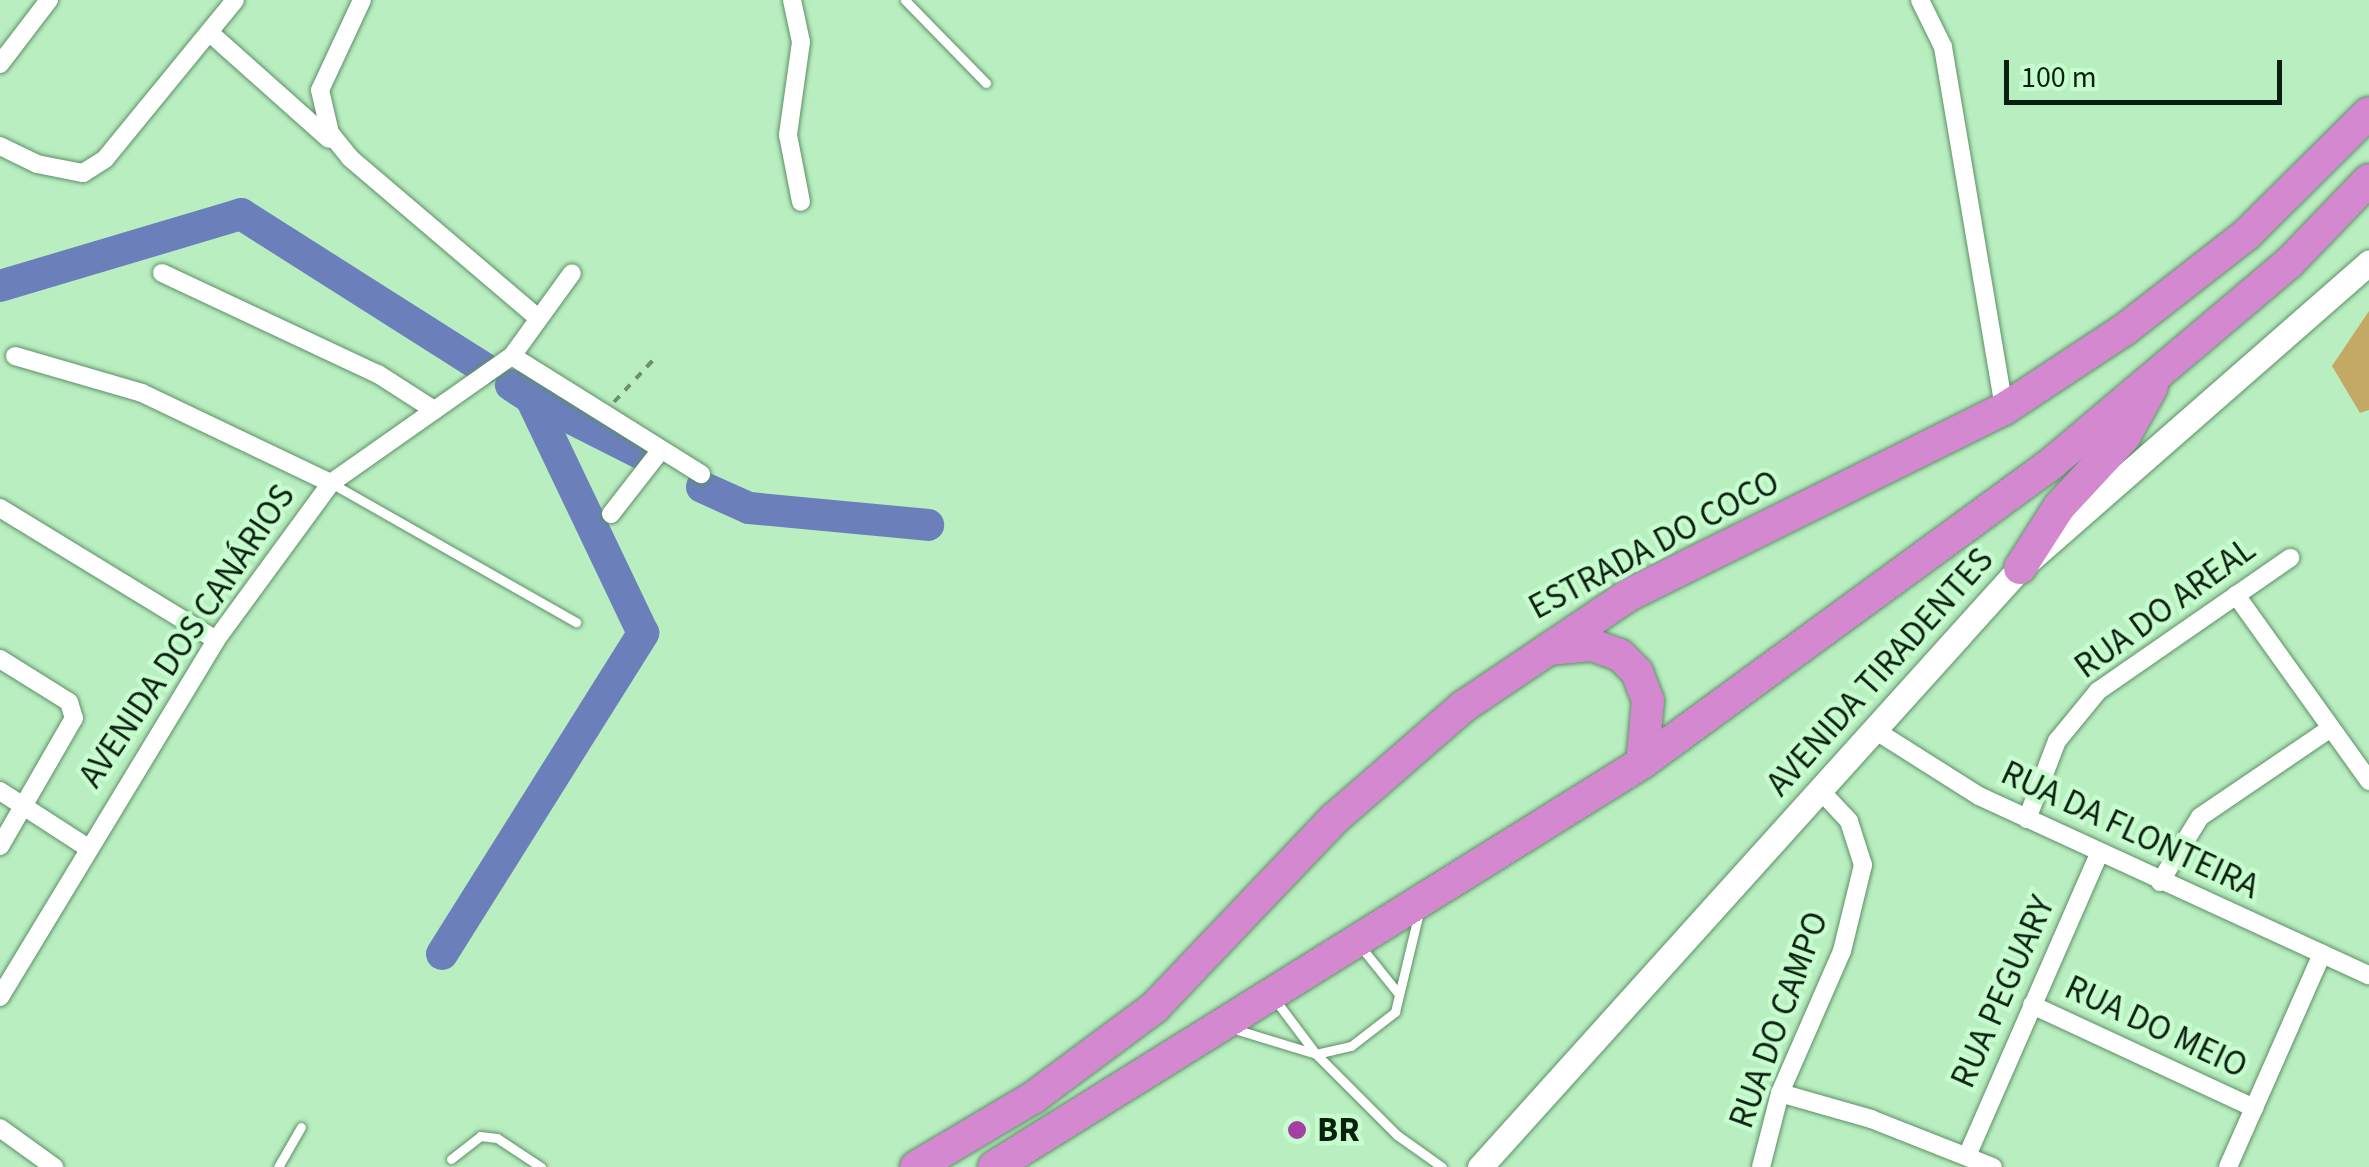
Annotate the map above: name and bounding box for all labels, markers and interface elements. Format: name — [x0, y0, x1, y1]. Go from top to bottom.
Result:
scale bar — [2009, 40, 2286, 102]
text: 100 m — [2021, 56, 2097, 99]
street label: ESTRADA DO COCO — [1522, 461, 1786, 629]
street label: AVENIDA DOS CANÁRIOS — [70, 477, 304, 795]
street label: RUA DO AREAL — [2066, 528, 2264, 688]
street label: AVENIDA TIRADENTES — [1758, 539, 2002, 805]
street label: RUA DA FLONTEIRA — [1994, 752, 2266, 908]
street label: RUA PEGUARY — [1942, 890, 2064, 1094]
street label: RUA DO CAMPO — [1720, 906, 1838, 1134]
street label: RUA DO MEIO — [2058, 967, 2254, 1087]
place label: BR — [1317, 1109, 1360, 1151]
marker: BR — [1286, 1119, 1308, 1141]

